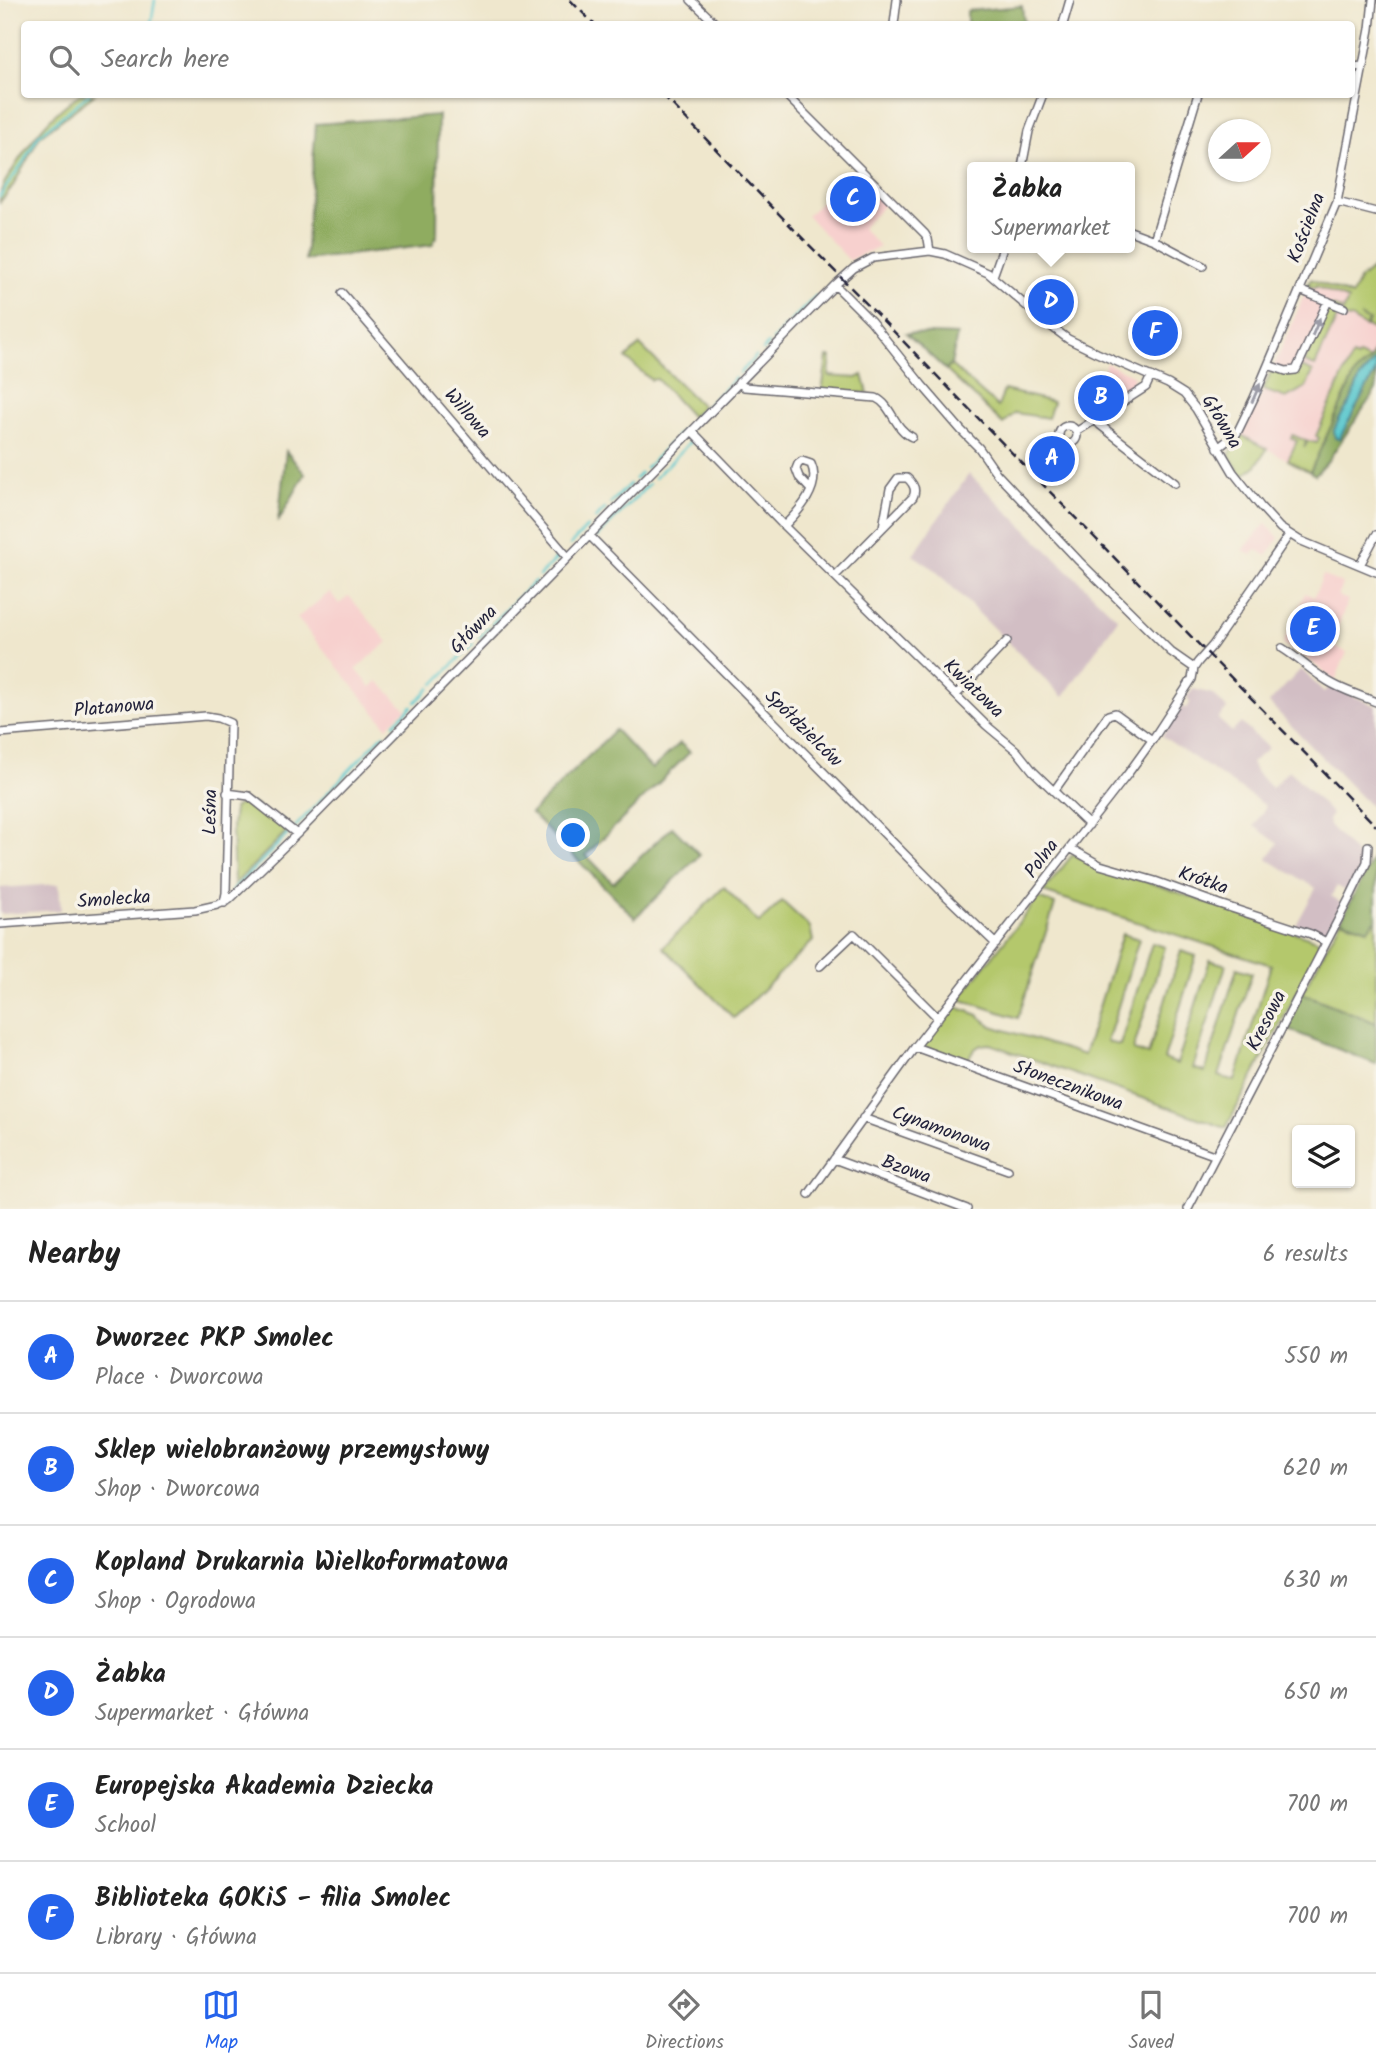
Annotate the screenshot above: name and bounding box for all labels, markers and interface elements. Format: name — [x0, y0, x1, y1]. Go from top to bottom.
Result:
search box — [21, 21, 1355, 98]
text: Search here — [101, 39, 229, 81]
icon: search — [45, 41, 83, 79]
north arrow — [1208, 119, 1271, 182]
popup — [967, 162, 1135, 253]
text: Żabka — [992, 169, 1062, 211]
pin: C — [830, 173, 876, 225]
street label: Kościelna — [1280, 188, 1334, 268]
text: Supermarket — [992, 211, 1110, 247]
pin: D — [1028, 276, 1074, 328]
pin: F — [1132, 307, 1178, 359]
one-way arrow — [1311, 316, 1322, 337]
pin: B — [1078, 372, 1124, 424]
street label: Willowa — [436, 382, 498, 446]
one-way arrow — [1250, 383, 1262, 403]
street label: Główna — [1193, 389, 1249, 455]
pin: A — [1029, 433, 1075, 485]
street label: Główna — [443, 598, 505, 662]
pin: E — [1290, 603, 1336, 655]
street label: Kwiatowa — [936, 652, 1010, 726]
street label: Spółdzielców — [757, 683, 849, 775]
street label: Platanowa — [73, 690, 155, 726]
street label: Leśna — [196, 789, 226, 835]
your location — [556, 818, 590, 852]
street label: Polna — [1017, 833, 1067, 885]
street label: Krótka — [1174, 858, 1232, 904]
street label: Smolecka — [76, 882, 152, 918]
street label: Kresowa — [1239, 985, 1295, 1057]
street label: Słonecznikowa — [1009, 1052, 1127, 1120]
street label: Cynamonowa — [887, 1098, 995, 1162]
map controls — [1292, 1125, 1355, 1188]
button: layers — [1292, 1125, 1355, 1188]
street label: Bzowa — [877, 1147, 935, 1193]
text: Nearby — [28, 1231, 120, 1279]
text: 6 results — [1263, 1237, 1348, 1273]
text: Dworzec PKP Smolec — [95, 1318, 334, 1360]
text: A — [44, 1339, 58, 1375]
text: 550 m — [1284, 1339, 1348, 1375]
text: Place · Dworcowa — [95, 1360, 264, 1396]
text: Sklep wielobranżowy przemysłowy — [95, 1430, 489, 1472]
text: B — [44, 1451, 58, 1487]
text: 620 m — [1283, 1451, 1348, 1487]
text: Shop · Dworcowa — [95, 1472, 260, 1508]
text: Kopland Drukarnia Wielkoformatowa — [95, 1542, 508, 1584]
text: C — [44, 1563, 58, 1599]
text: 630 m — [1283, 1563, 1348, 1599]
text: Shop · Ogrodowa — [95, 1584, 256, 1620]
text: Żabka — [95, 1654, 166, 1696]
text: D — [43, 1675, 59, 1711]
text: 650 m — [1284, 1675, 1348, 1711]
text: Supermarket · Główna — [95, 1696, 309, 1732]
text: Europejska Akademia Dziecka — [95, 1766, 433, 1808]
text: E — [45, 1787, 57, 1823]
text: 700 m — [1287, 1787, 1348, 1823]
text: School — [95, 1808, 156, 1844]
text: Biblioteka GOKiS - filia Smolec — [95, 1878, 451, 1920]
text: F — [45, 1899, 57, 1935]
text: 700 m — [1287, 1899, 1348, 1935]
text: Library · Główna — [95, 1920, 257, 1956]
tab: Map — [202, 1986, 240, 2058]
tab: Directions — [645, 1986, 724, 2058]
tab: Saved — [1129, 1986, 1174, 2058]

